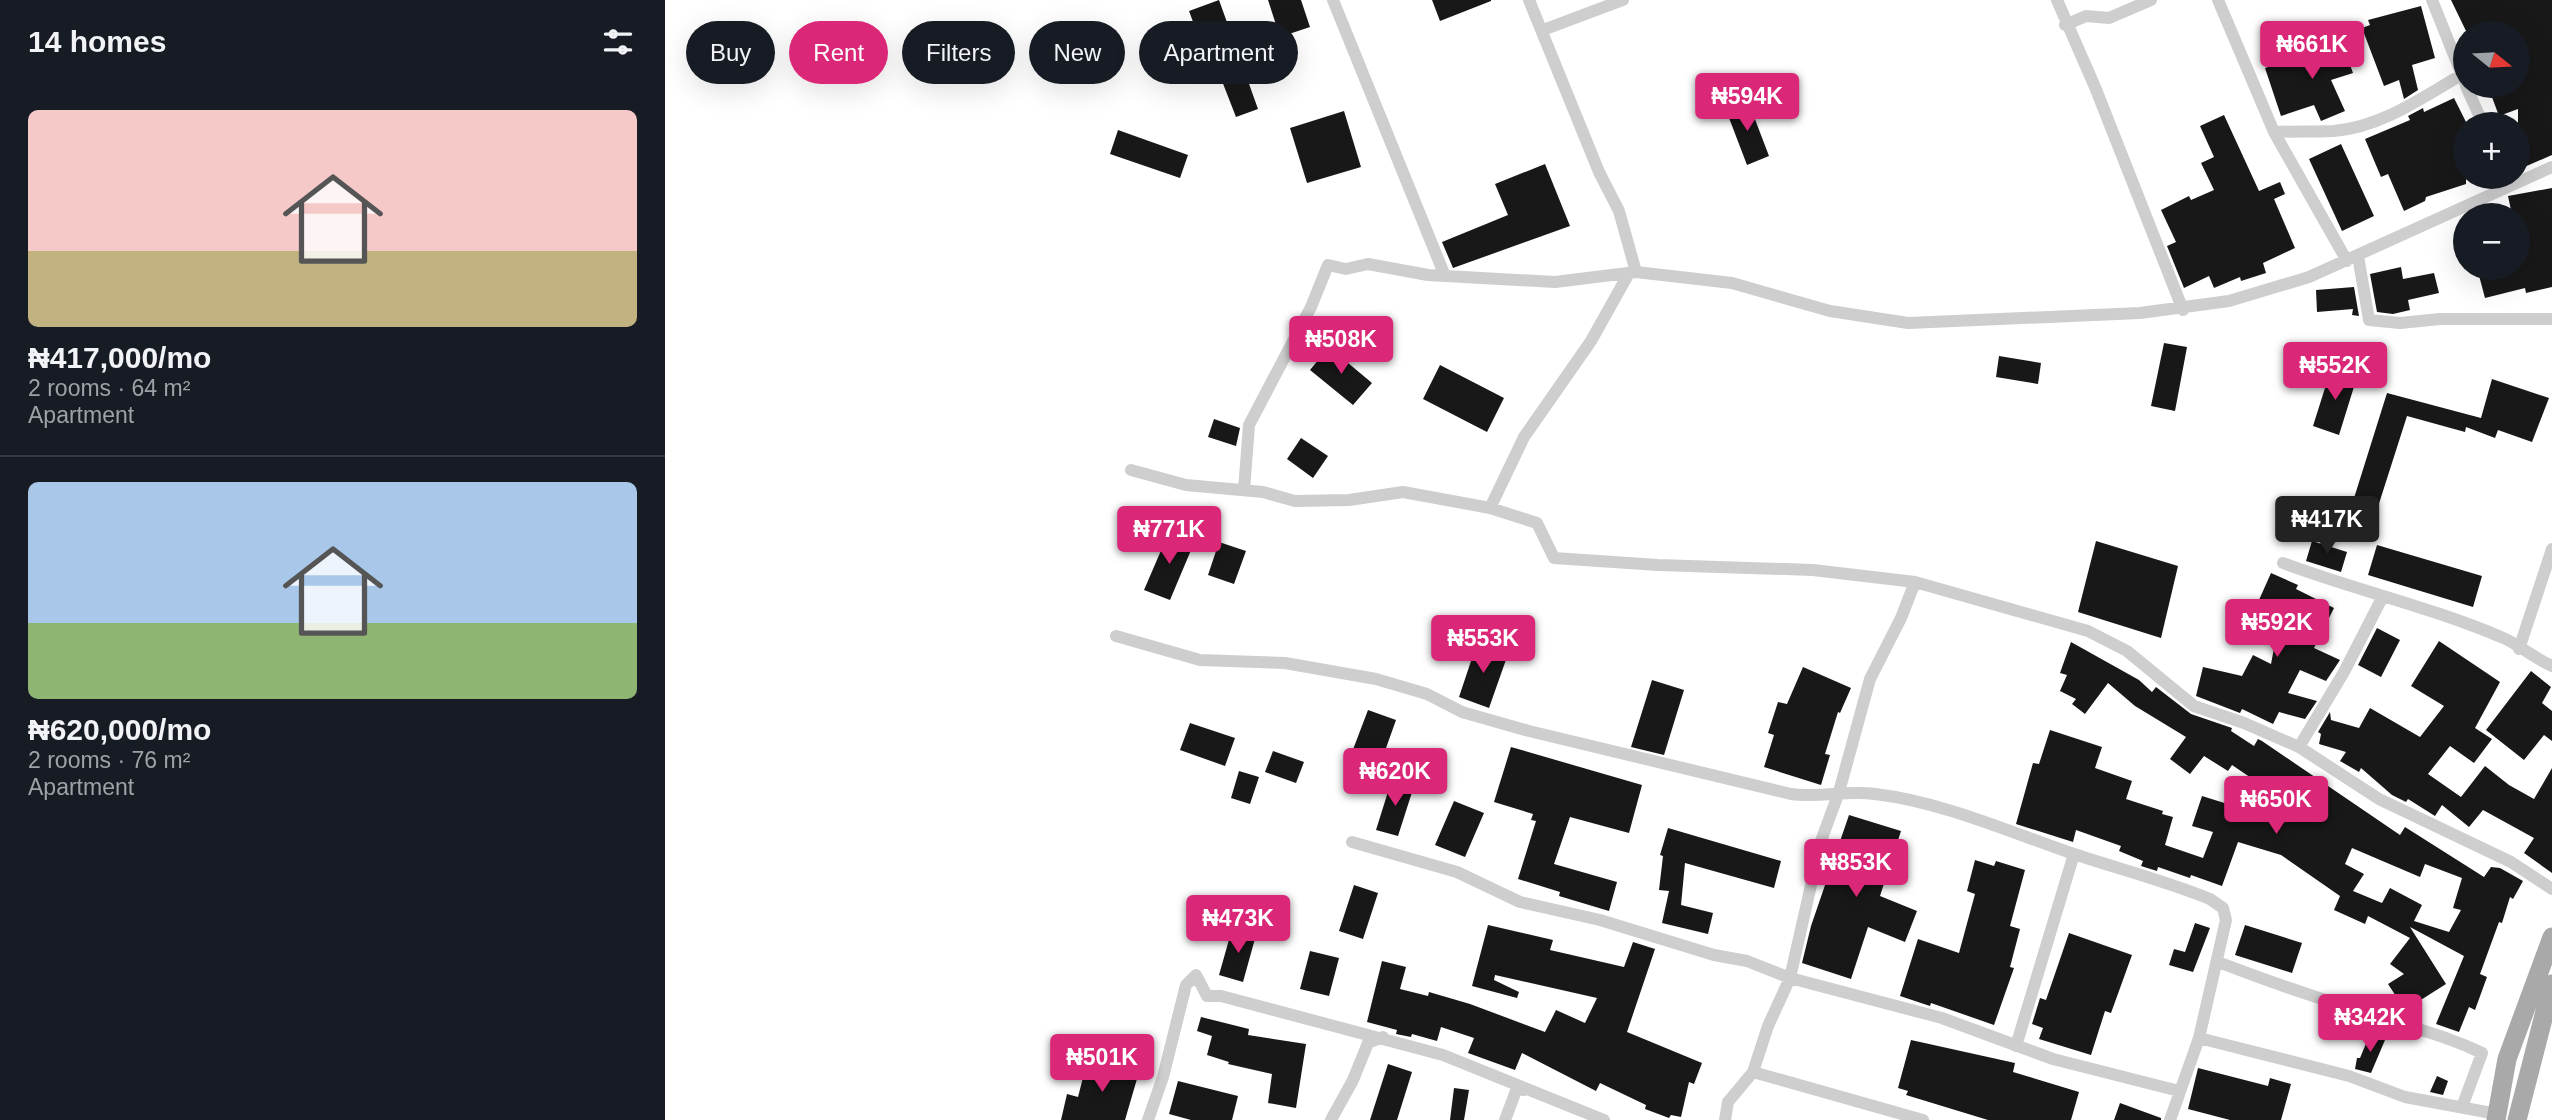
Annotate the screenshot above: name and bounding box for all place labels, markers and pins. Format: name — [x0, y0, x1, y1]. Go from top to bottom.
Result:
pin: ₦661K — [2263, 22, 2361, 81]
pin: ₦594K — [1698, 74, 1796, 133]
pin: ₦508K — [1292, 316, 1390, 376]
pin: ₦552K — [2286, 342, 2384, 402]
pin: ₦417K — [2278, 496, 2376, 556]
pin: ₦771K — [1120, 506, 1218, 566]
pin: ₦592K — [2228, 600, 2326, 659]
pin: ₦553K — [1434, 616, 1532, 675]
pin: ₦620K — [1346, 748, 1444, 808]
pin: ₦650K — [2227, 776, 2325, 836]
pin: ₦853K — [1807, 839, 1905, 899]
pin: ₦473K — [1189, 895, 1287, 955]
pin: ₦342K — [2321, 995, 2419, 1054]
pin: ₦501K — [1053, 1034, 1151, 1094]

